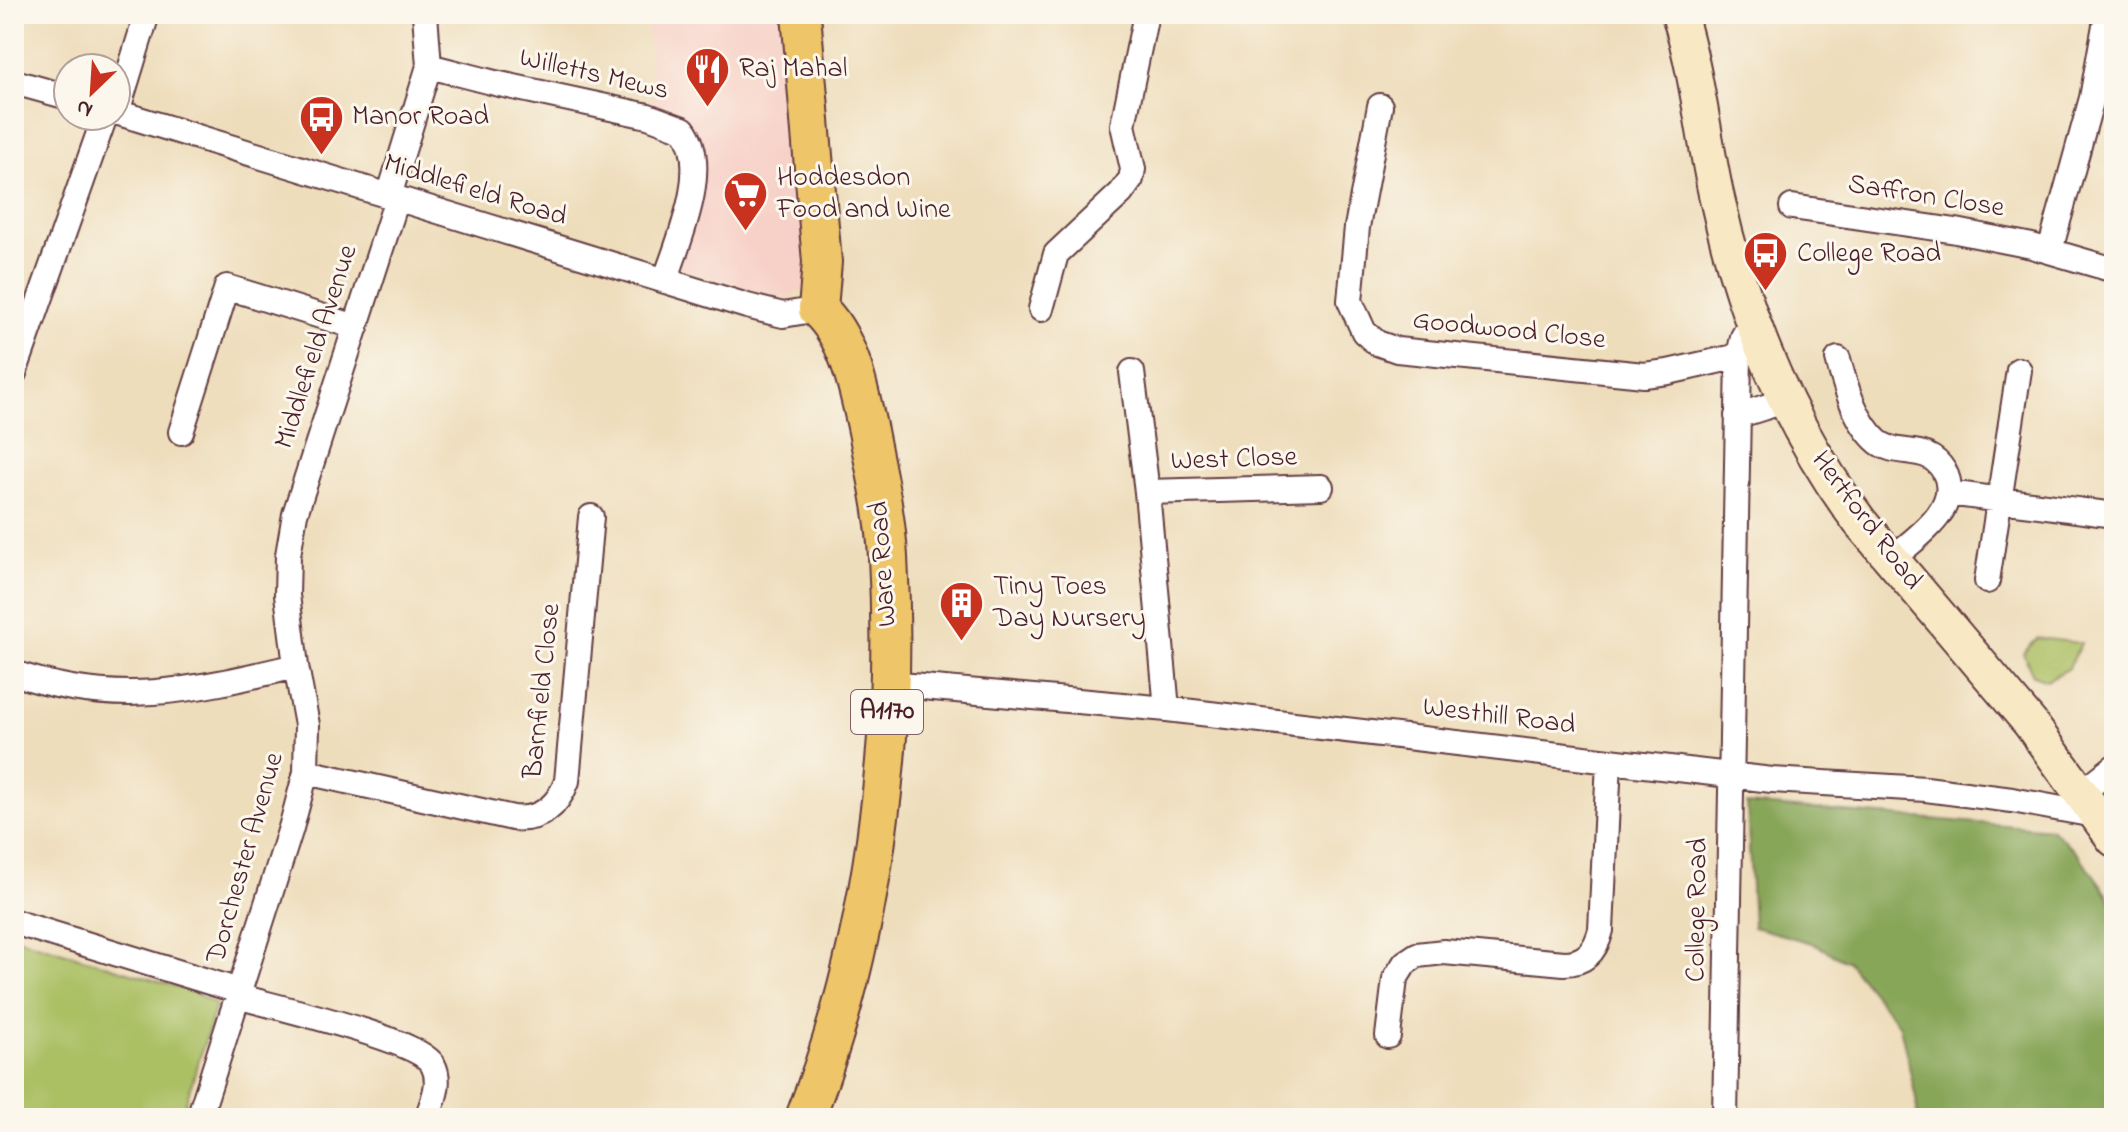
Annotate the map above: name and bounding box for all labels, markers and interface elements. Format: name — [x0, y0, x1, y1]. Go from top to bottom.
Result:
street label: Willetts Mews — [515, 38, 673, 112]
restaurant icon: Raj Mahal — [684, 45, 732, 108]
place label: Raj Mahal — [739, 49, 847, 90]
north arrow — [52, 52, 132, 132]
text: N — [71, 90, 98, 125]
bus stop icon: Manor Road — [297, 93, 345, 156]
place label: Manor Road — [352, 97, 489, 138]
street label: Middlefield Road — [378, 144, 572, 238]
place label: Hoddesdon Food and Wine — [776, 158, 951, 231]
street label: Saffron Close — [1845, 164, 2008, 230]
supermarket icon: Hoddesdon Food and Wine — [722, 170, 770, 233]
bus stop icon: College Road — [1742, 230, 1790, 293]
place label: College Road — [1797, 234, 1941, 275]
street label: Middlefield Avenue — [265, 239, 369, 454]
street label: Goodwood Close — [1410, 300, 1608, 362]
street label: West Close — [1170, 437, 1298, 483]
street label: Hertford Road — [1800, 443, 1932, 599]
street label: Ware Road — [859, 499, 909, 628]
place label: Tiny Toes Day Nursery — [992, 567, 1146, 640]
building icon: Tiny Toes Day Nursery — [938, 579, 986, 642]
street label: Barnfield Close — [513, 601, 573, 782]
street label: Westhill Road — [1420, 687, 1578, 747]
road number: A1170 — [851, 690, 923, 734]
street label: Dorchester Avenue — [196, 747, 296, 969]
street label: College Road — [1676, 837, 1720, 982]

